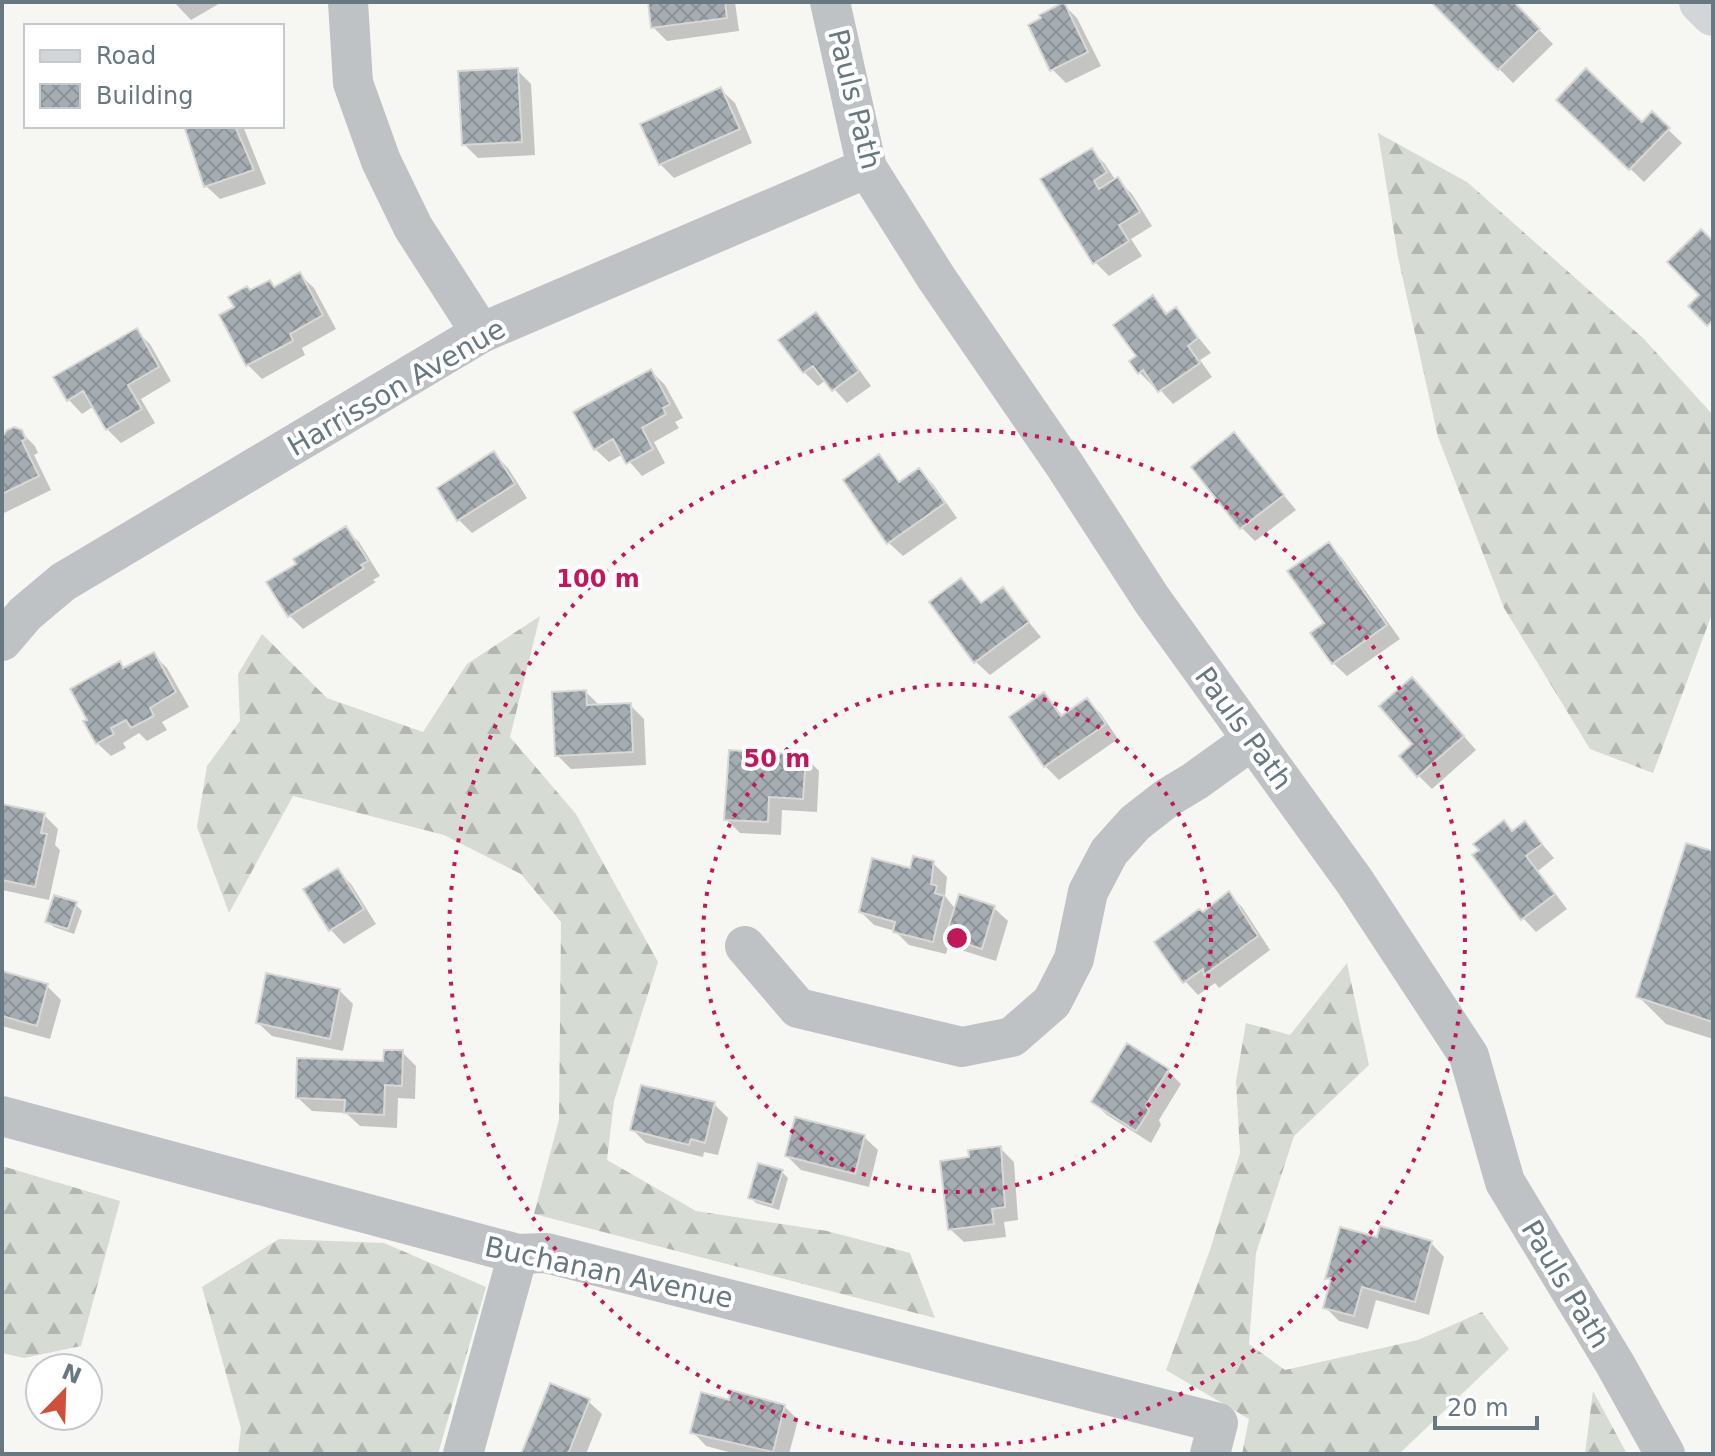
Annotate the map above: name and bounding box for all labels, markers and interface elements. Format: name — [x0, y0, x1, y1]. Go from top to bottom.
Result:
legend — [24, 24, 284, 128]
street label: Pauls Path — [821, 26, 888, 173]
text: Road — [96, 42, 156, 70]
text: Building — [96, 82, 193, 110]
street label: Harrisson Avenue — [282, 312, 511, 463]
text: 100 m — [556, 565, 640, 593]
street label: Pauls Path — [1188, 661, 1299, 796]
text: 50 m — [744, 745, 810, 773]
centre of rings — [943, 924, 971, 952]
street label: Pauls Path — [1515, 1214, 1617, 1354]
street label: Buchanan Avenue — [482, 1230, 736, 1315]
north arrow — [24, 1352, 104, 1432]
text: N — [58, 1359, 85, 1389]
scale bar — [1435, 1380, 1537, 1430]
text: 20 m — [1447, 1394, 1509, 1422]

